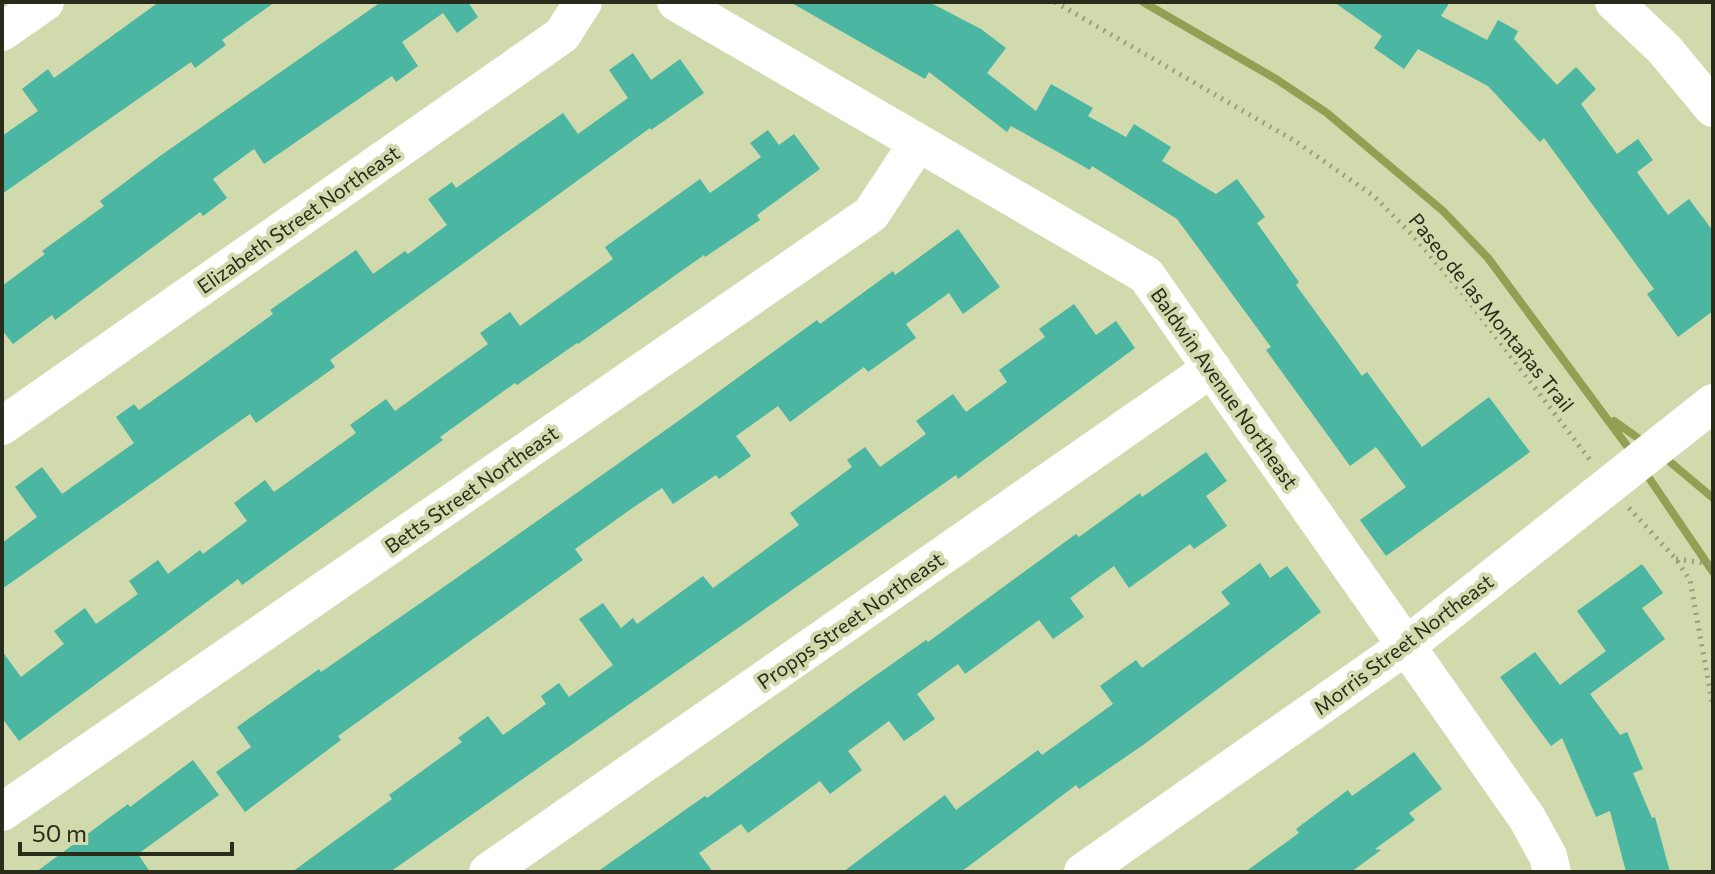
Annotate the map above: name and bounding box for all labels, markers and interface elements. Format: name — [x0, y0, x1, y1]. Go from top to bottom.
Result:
street label: Elizabeth Street Northeast — [192, 140, 404, 298]
street label: Paseo de las Montañas Trail — [1404, 208, 1580, 416]
street label: Baldwin Avenue Northeast — [1146, 283, 1304, 493]
street label: Betts Street Northeast — [380, 420, 562, 558]
street label: Propps Street Northeast — [752, 547, 948, 693]
street label: Morris Street Northeast — [1309, 569, 1497, 719]
scale bar — [20, 806, 232, 856]
text: 50 m — [32, 818, 87, 847]

